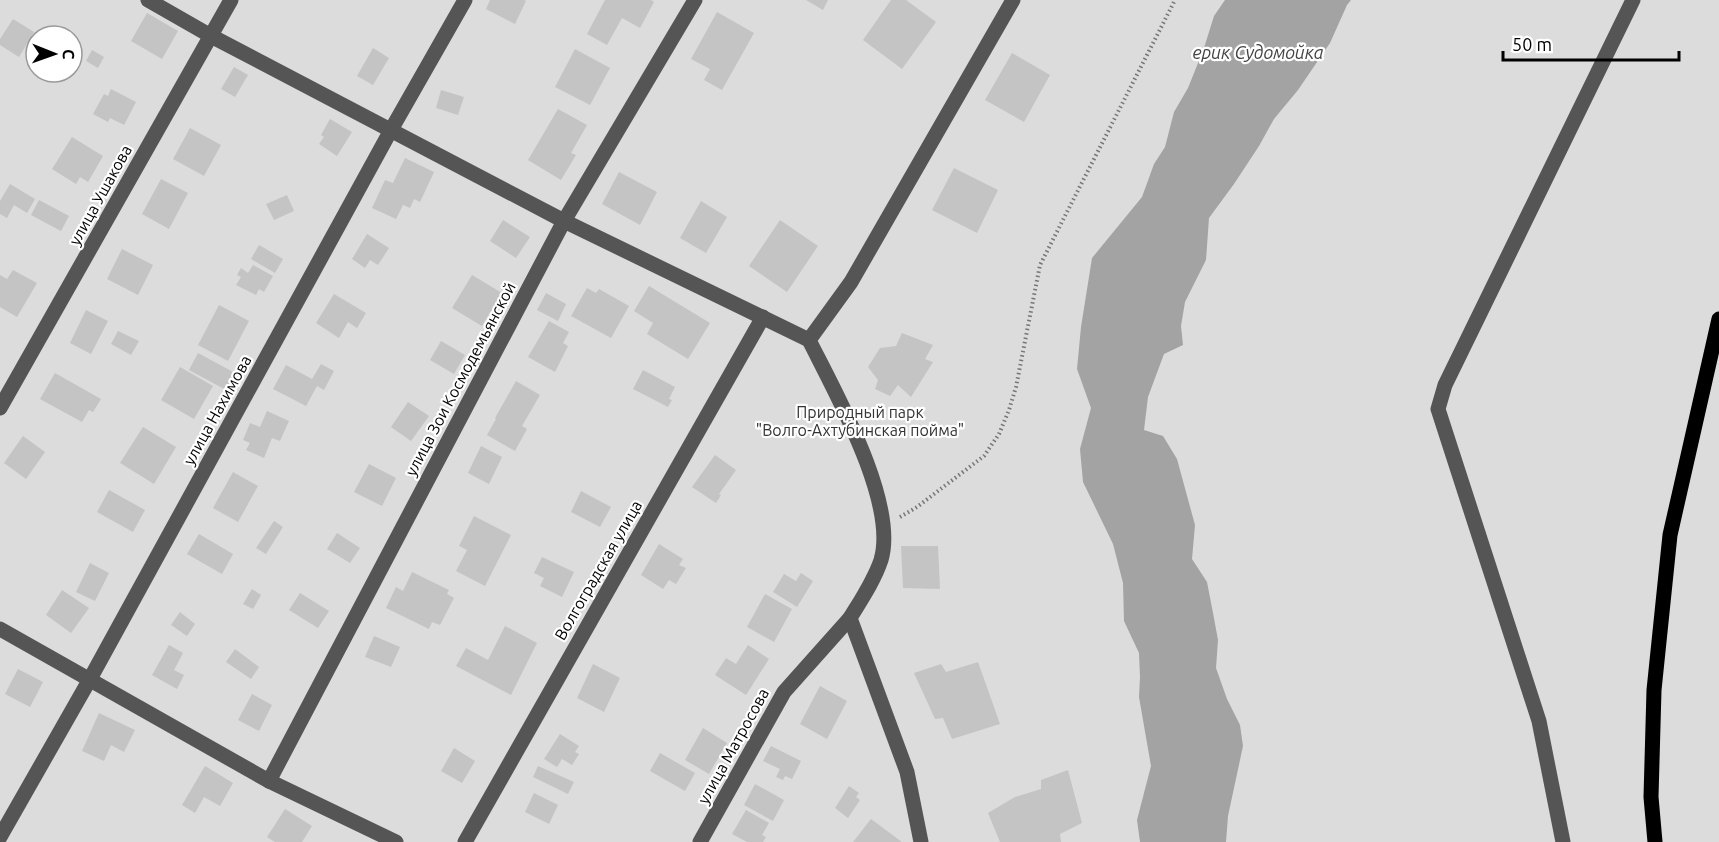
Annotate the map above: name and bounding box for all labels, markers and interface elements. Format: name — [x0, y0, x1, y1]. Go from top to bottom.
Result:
north arrow — [24, 24, 84, 84]
scale bar — [1503, 24, 1678, 62]
text: 50 m — [1512, 34, 1552, 54]
water label: ерик Судомойка — [1193, 42, 1324, 62]
text: С — [60, 49, 78, 60]
street label: улица Ушакова — [65, 142, 135, 248]
street label: улица Зои Космодемьянской — [401, 279, 519, 479]
street label: улица Нахимова — [179, 352, 255, 468]
park label: Природный парк "Волго-Ахтубинская пойма" — [756, 403, 964, 439]
street label: Волгоградская улица — [551, 497, 645, 643]
street label: улица Матросова — [694, 685, 772, 807]

